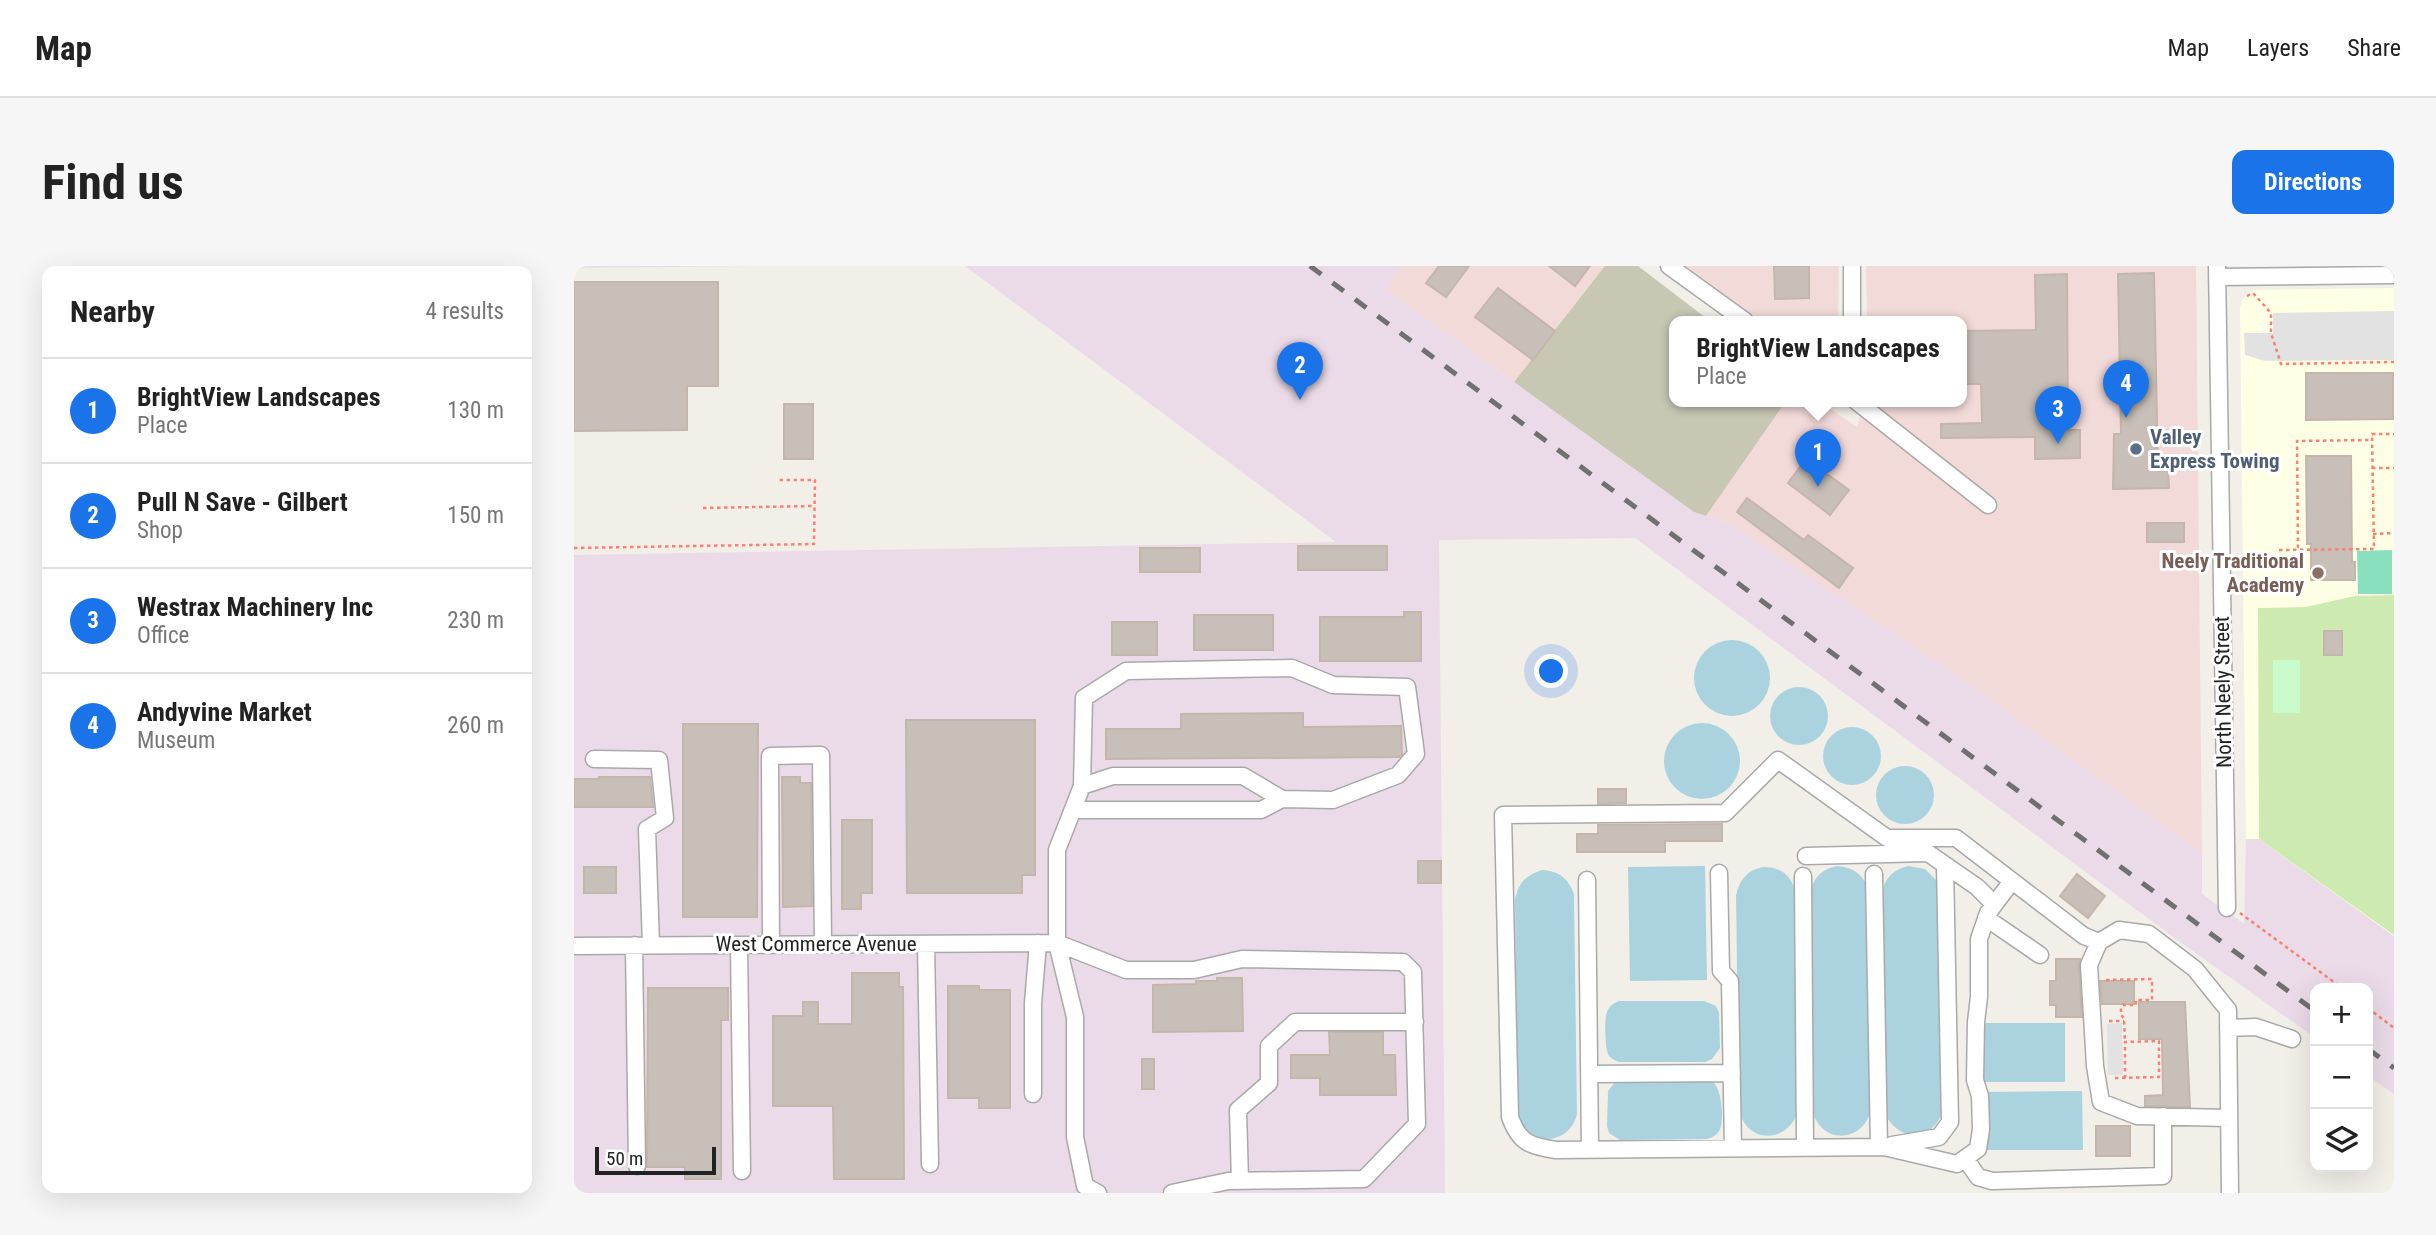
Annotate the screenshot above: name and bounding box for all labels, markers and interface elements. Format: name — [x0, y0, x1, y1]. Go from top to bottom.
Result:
text: Map — [35, 29, 92, 68]
text: Map — [2168, 34, 2209, 62]
text: Layers — [2247, 34, 2309, 62]
text: Share — [2347, 34, 2401, 62]
button: Directions — [2232, 150, 2394, 214]
text: Find us — [42, 154, 184, 211]
text: Nearby — [70, 294, 155, 329]
text: 4 results — [426, 298, 504, 325]
popup — [1669, 316, 1967, 407]
text: BrightView Landscapes — [1696, 333, 1940, 363]
pin: 2 — [1277, 342, 1323, 400]
pin: 4 — [2103, 360, 2149, 418]
text: Place — [1696, 363, 1747, 390]
text: BrightView Landscapes — [137, 382, 381, 412]
pin: 3 — [2035, 386, 2081, 444]
text: 1 — [87, 397, 99, 424]
text: 130 m — [447, 397, 504, 424]
text: Place — [137, 412, 187, 439]
place label: Valley Express Towing — [2150, 425, 2280, 473]
pin: 1 — [1795, 429, 1841, 487]
marker: Valley Express Towing — [2128, 441, 2144, 457]
text: Pull N Save - Gilbert — [137, 487, 348, 517]
text: 2 — [87, 502, 99, 529]
text: 150 m — [447, 502, 504, 529]
text: Shop — [137, 517, 183, 544]
place label: Neely Traditional Academy — [2162, 549, 2305, 597]
marker: Neely Traditional Academy — [2310, 565, 2326, 581]
text: Westrax Machinery Inc — [137, 592, 373, 622]
text: 3 — [87, 607, 99, 634]
text: 230 m — [447, 607, 504, 634]
street label: North Neely Street — [2210, 616, 2236, 768]
text: Office — [137, 622, 189, 649]
your location — [1534, 654, 1568, 688]
text: Andyvine Market — [137, 697, 312, 727]
text: 4 — [87, 712, 99, 739]
text: 260 m — [447, 712, 504, 739]
text: Museum — [137, 727, 215, 754]
street label: West Commerce Avenue — [715, 932, 917, 956]
map controls — [2310, 983, 2373, 1172]
button: + — [2310, 983, 2373, 1046]
button: − — [2310, 1046, 2373, 1109]
button: layers — [2310, 1109, 2373, 1172]
scale bar — [595, 1144, 716, 1176]
text: 50 m — [606, 1147, 643, 1170]

